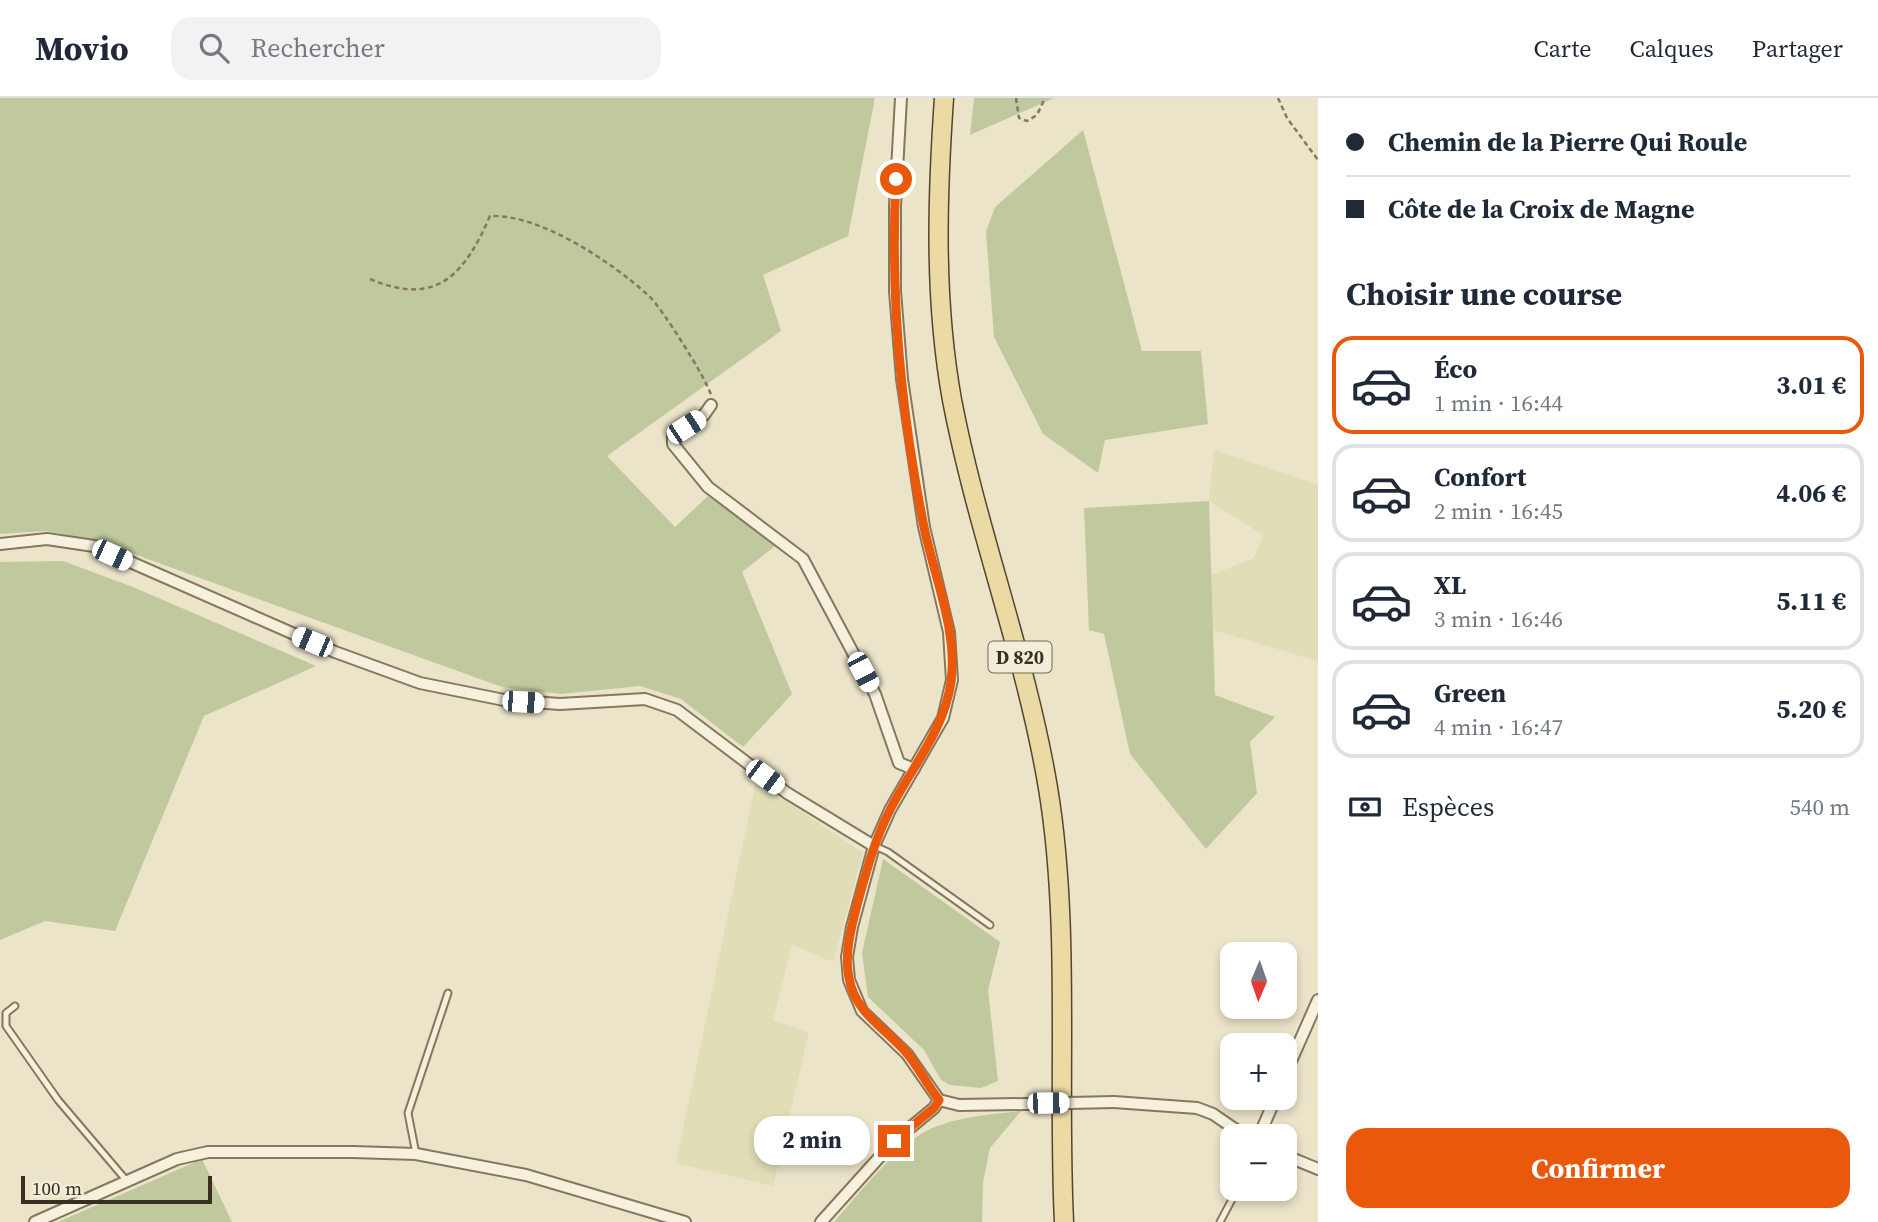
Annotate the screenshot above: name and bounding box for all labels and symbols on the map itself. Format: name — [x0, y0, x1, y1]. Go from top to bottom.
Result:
route start — [880, 163, 912, 195]
car — [663, 407, 710, 447]
car — [89, 537, 136, 573]
car — [289, 624, 336, 660]
road number: D 820 — [988, 642, 1052, 672]
car — [844, 649, 883, 695]
car — [502, 690, 545, 714]
car — [742, 756, 789, 798]
north arrow — [1220, 942, 1297, 1018]
car — [1027, 1092, 1070, 1114]
callout: 2 min — [754, 1116, 870, 1166]
route end — [878, 1125, 910, 1157]
scale bar — [21, 1173, 212, 1205]

